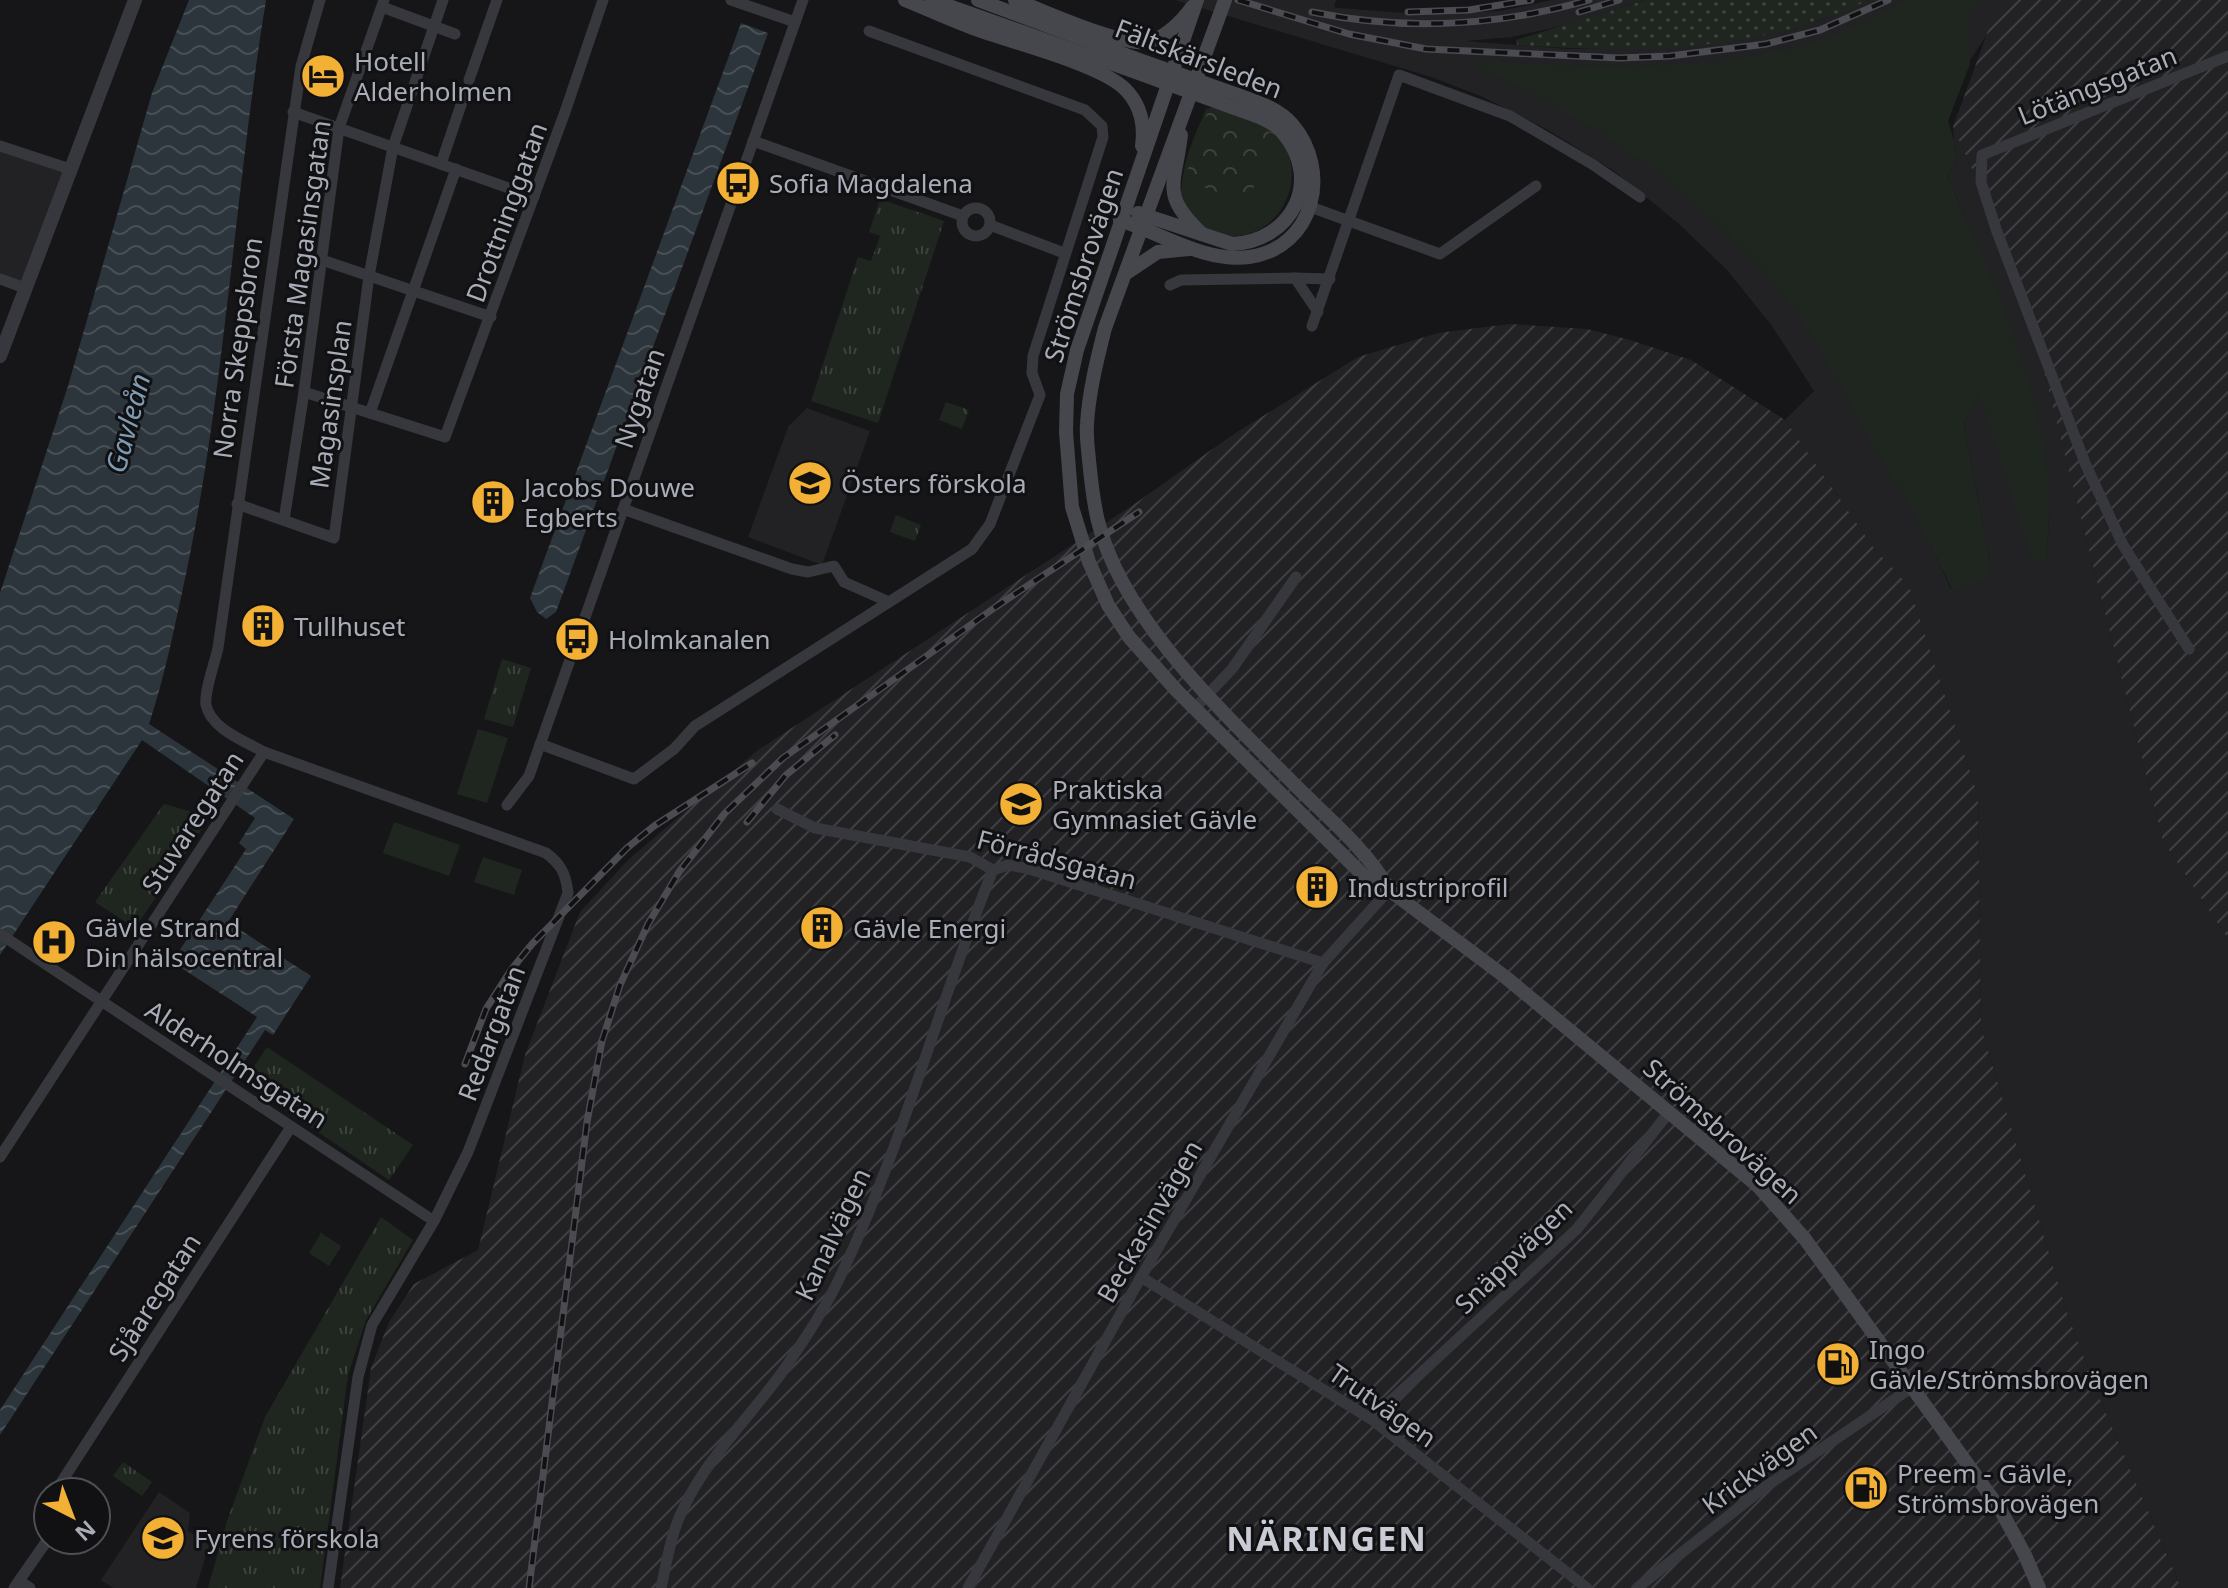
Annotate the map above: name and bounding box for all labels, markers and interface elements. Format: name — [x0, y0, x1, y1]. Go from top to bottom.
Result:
street label: Fältskärsleden — [1110, 10, 1288, 106]
street label: Lötängsgatan — [2012, 37, 2182, 133]
place label: Hotell Alderholmen — [354, 43, 512, 109]
hotel icon: Hotell Alderholmen — [299, 52, 347, 100]
street label: Drottninggatan — [457, 117, 555, 307]
street label: Första Magasinsgatan — [265, 118, 339, 390]
bus stop icon: Sofia Magdalena — [714, 159, 762, 207]
street label: Strömsbrovägen — [1035, 163, 1131, 367]
place label: Sofia Magdalena — [769, 165, 973, 201]
street label: Norra Skeppsbron — [204, 235, 270, 461]
street label: Magasinsplan — [300, 317, 360, 491]
street label: Nygatan — [605, 343, 673, 453]
water label: Gavleån — [96, 369, 158, 477]
school or university icon: Östers förskola — [786, 459, 834, 507]
place label: Östers förskola — [841, 465, 1027, 501]
place label: Jacobs Douwe Egberts — [521, 469, 695, 535]
building icon: Jacobs Douwe Egberts — [469, 478, 517, 526]
building icon: Tullhuset — [239, 602, 287, 650]
place label: Tullhuset — [294, 608, 405, 644]
bus stop icon: Holmkanalen — [553, 615, 601, 663]
place label: Holmkanalen — [608, 621, 771, 657]
street label: Stuvaregatan — [133, 744, 251, 900]
place label: Praktiska Gymnasiet Gävle — [1052, 771, 1257, 837]
school or university icon: Praktiska Gymnasiet Gävle — [997, 780, 1045, 828]
street label: Förrådsgatan — [973, 820, 1141, 898]
building icon: Industriprofil — [1293, 863, 1341, 911]
place label: Industriprofil — [1348, 869, 1509, 905]
building icon: Gävle Energi — [798, 904, 846, 952]
place label: Gävle Strand Din hälsocentral — [85, 909, 283, 975]
place label: Gävle Energi — [853, 910, 1006, 946]
hospital icon: Gävle Strand Din hälsocentral — [30, 918, 78, 966]
street label: Redargatan — [449, 960, 533, 1106]
street label: Alderholmsgatan — [139, 992, 335, 1136]
street label: Strömsbrovägen — [1636, 1050, 1810, 1212]
street label: Beckasinvägen — [1088, 1133, 1210, 1309]
street label: Kanalvägen — [786, 1162, 878, 1306]
street label: Snäppvägen — [1446, 1191, 1580, 1321]
street label: Sjåaregatan — [99, 1226, 209, 1368]
place label: Ingo Gävle/Strömsbrovägen — [1869, 1331, 2149, 1397]
fuel station icon: Ingo Gävle/Strömsbrovägen — [1814, 1340, 1862, 1388]
street label: Trutvägen — [1322, 1355, 1444, 1455]
street label: Krickvägen — [1694, 1414, 1824, 1522]
place label: Preem - Gävle, Strömsbrovägen — [1897, 1455, 2099, 1521]
fuel station icon: Preem - Gävle, Strömsbrovägen — [1842, 1464, 1890, 1512]
north arrow — [32, 1476, 112, 1556]
text: N — [69, 1514, 103, 1549]
school or university icon: Fyrens förskola — [139, 1514, 187, 1562]
district label: NÄRINGEN — [1226, 1515, 1428, 1561]
place label: Fyrens förskola — [194, 1520, 380, 1556]

